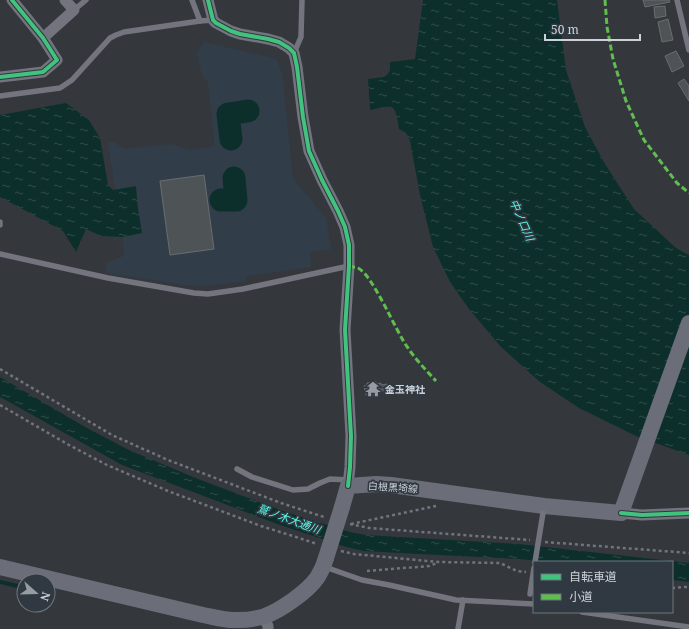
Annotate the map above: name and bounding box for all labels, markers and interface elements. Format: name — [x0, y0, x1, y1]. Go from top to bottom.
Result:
scale bar — [545, 16, 640, 42]
text: 50 m — [551, 21, 579, 38]
water label: 中ノ口川 — [507, 197, 539, 244]
temple icon: 金玉神社 — [364, 380, 382, 398]
place label: 金玉神社 — [385, 382, 426, 396]
street label: 白根黒埼線 — [368, 478, 418, 496]
water label: 鷲ノ木大通川 — [256, 500, 324, 537]
legend — [533, 561, 673, 613]
text: 自転車道 — [569, 568, 617, 585]
north arrow — [16, 573, 56, 613]
text: 小道 — [569, 588, 593, 605]
text: N — [37, 590, 54, 604]

